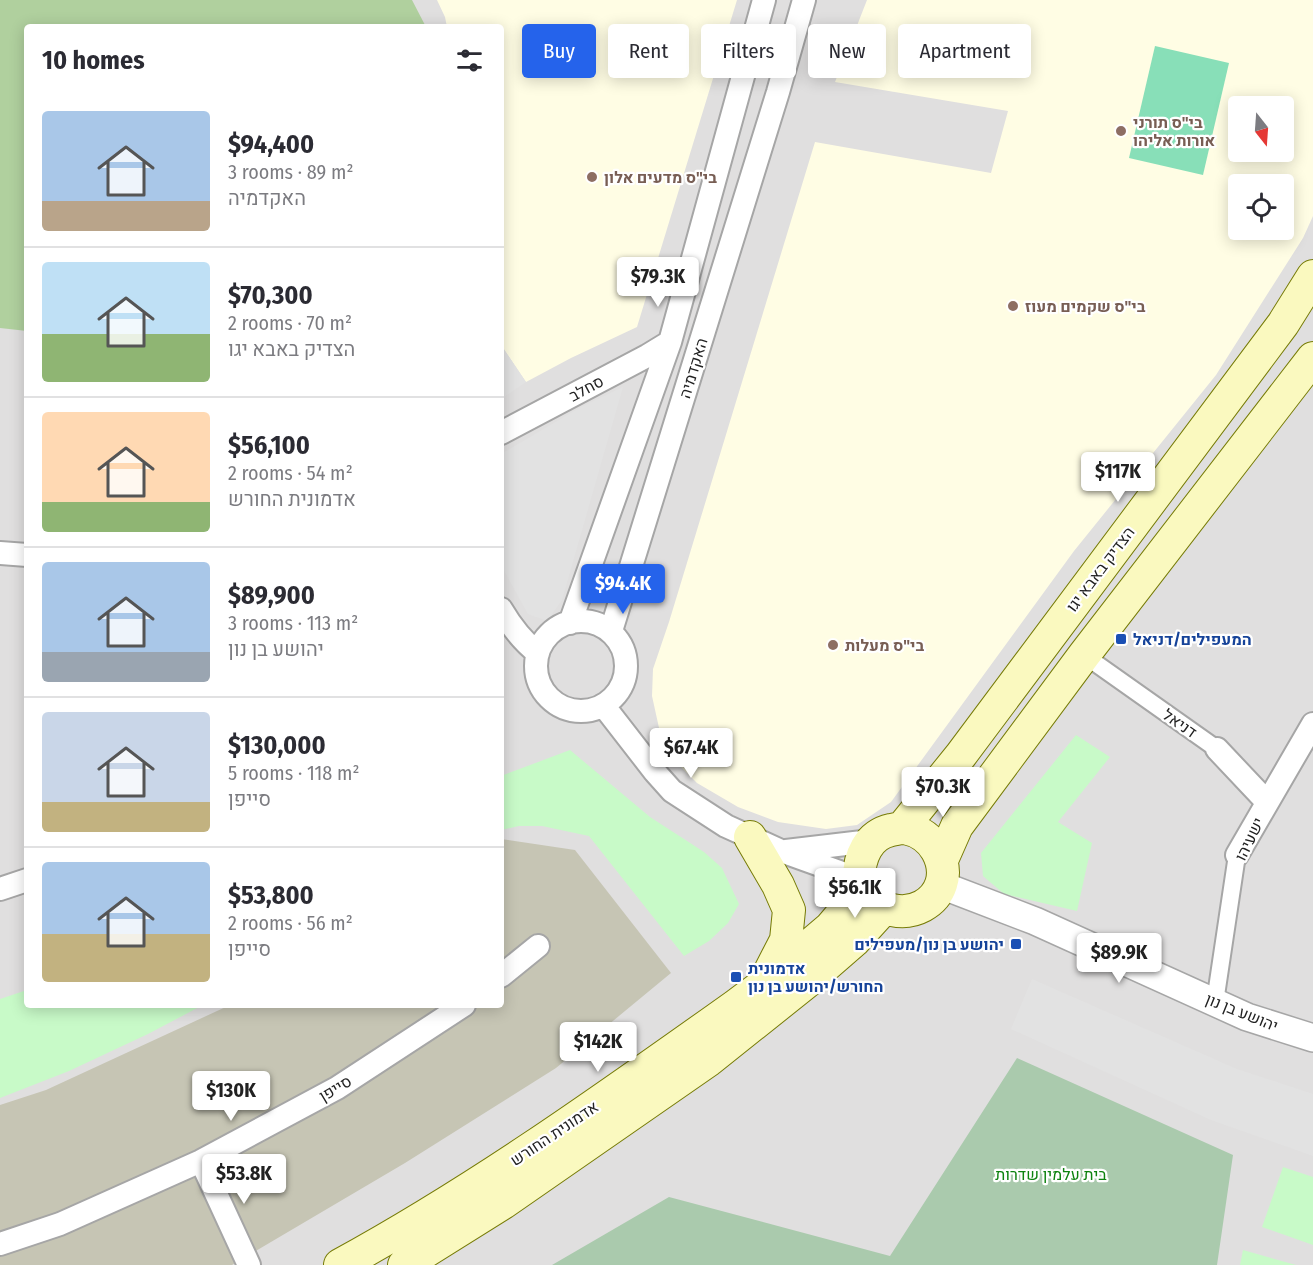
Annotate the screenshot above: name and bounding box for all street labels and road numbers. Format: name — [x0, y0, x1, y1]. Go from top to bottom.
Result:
street label: האקדמיה — [675, 336, 712, 401]
street label: סחלב — [566, 371, 607, 405]
street label: הצדיק באבא יגו — [1062, 523, 1139, 616]
street label: דניאל — [1159, 705, 1201, 742]
street label: ישעיהו — [1231, 814, 1268, 864]
street label: יהושע בן נון — [1203, 989, 1281, 1036]
street label: סייפן — [316, 1071, 355, 1105]
street label: אדמונית החורש — [507, 1097, 602, 1170]

